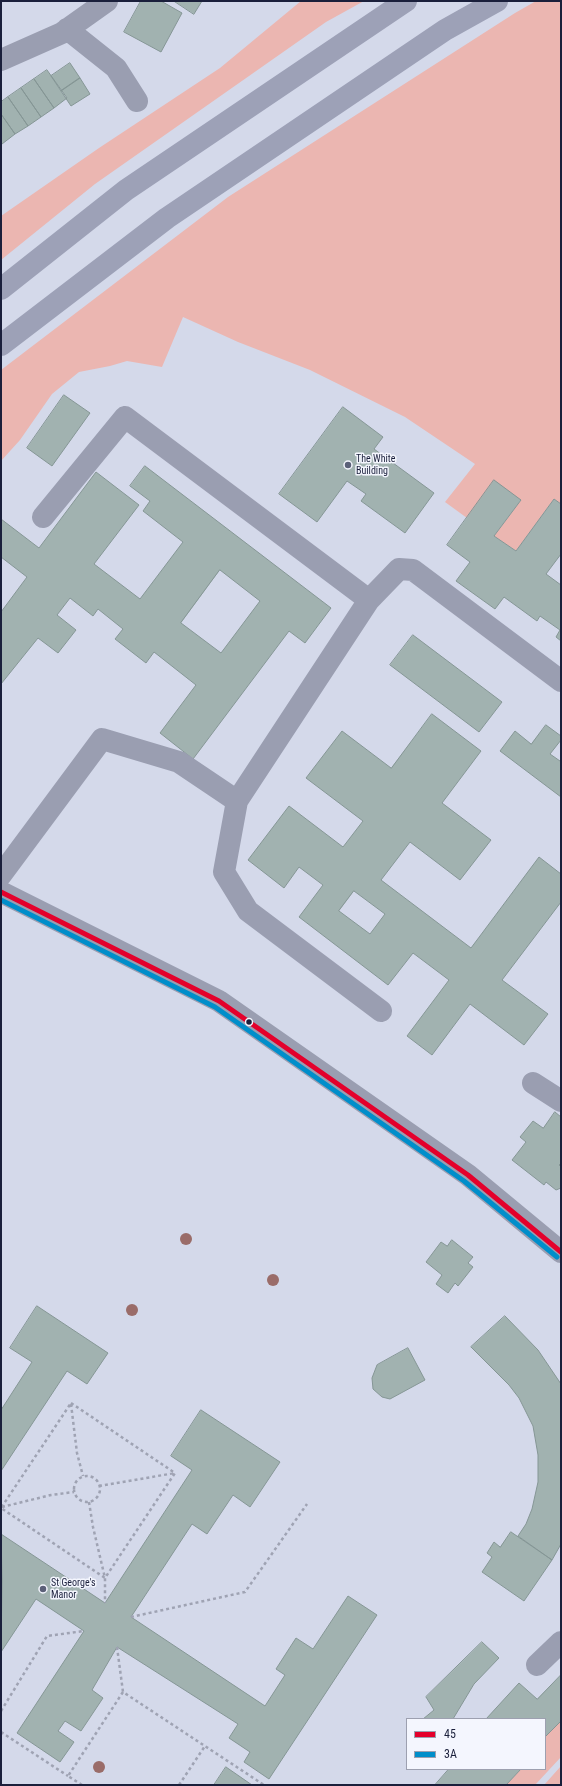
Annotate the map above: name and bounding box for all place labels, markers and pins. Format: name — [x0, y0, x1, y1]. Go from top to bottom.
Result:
place label: The White Building — [356, 453, 395, 476]
marker: The White Building — [343, 460, 353, 470]
unlabelled marker — [244, 1017, 254, 1027]
place label: St George's Manor — [51, 1577, 95, 1600]
marker: St George's Manor — [38, 1584, 48, 1594]

